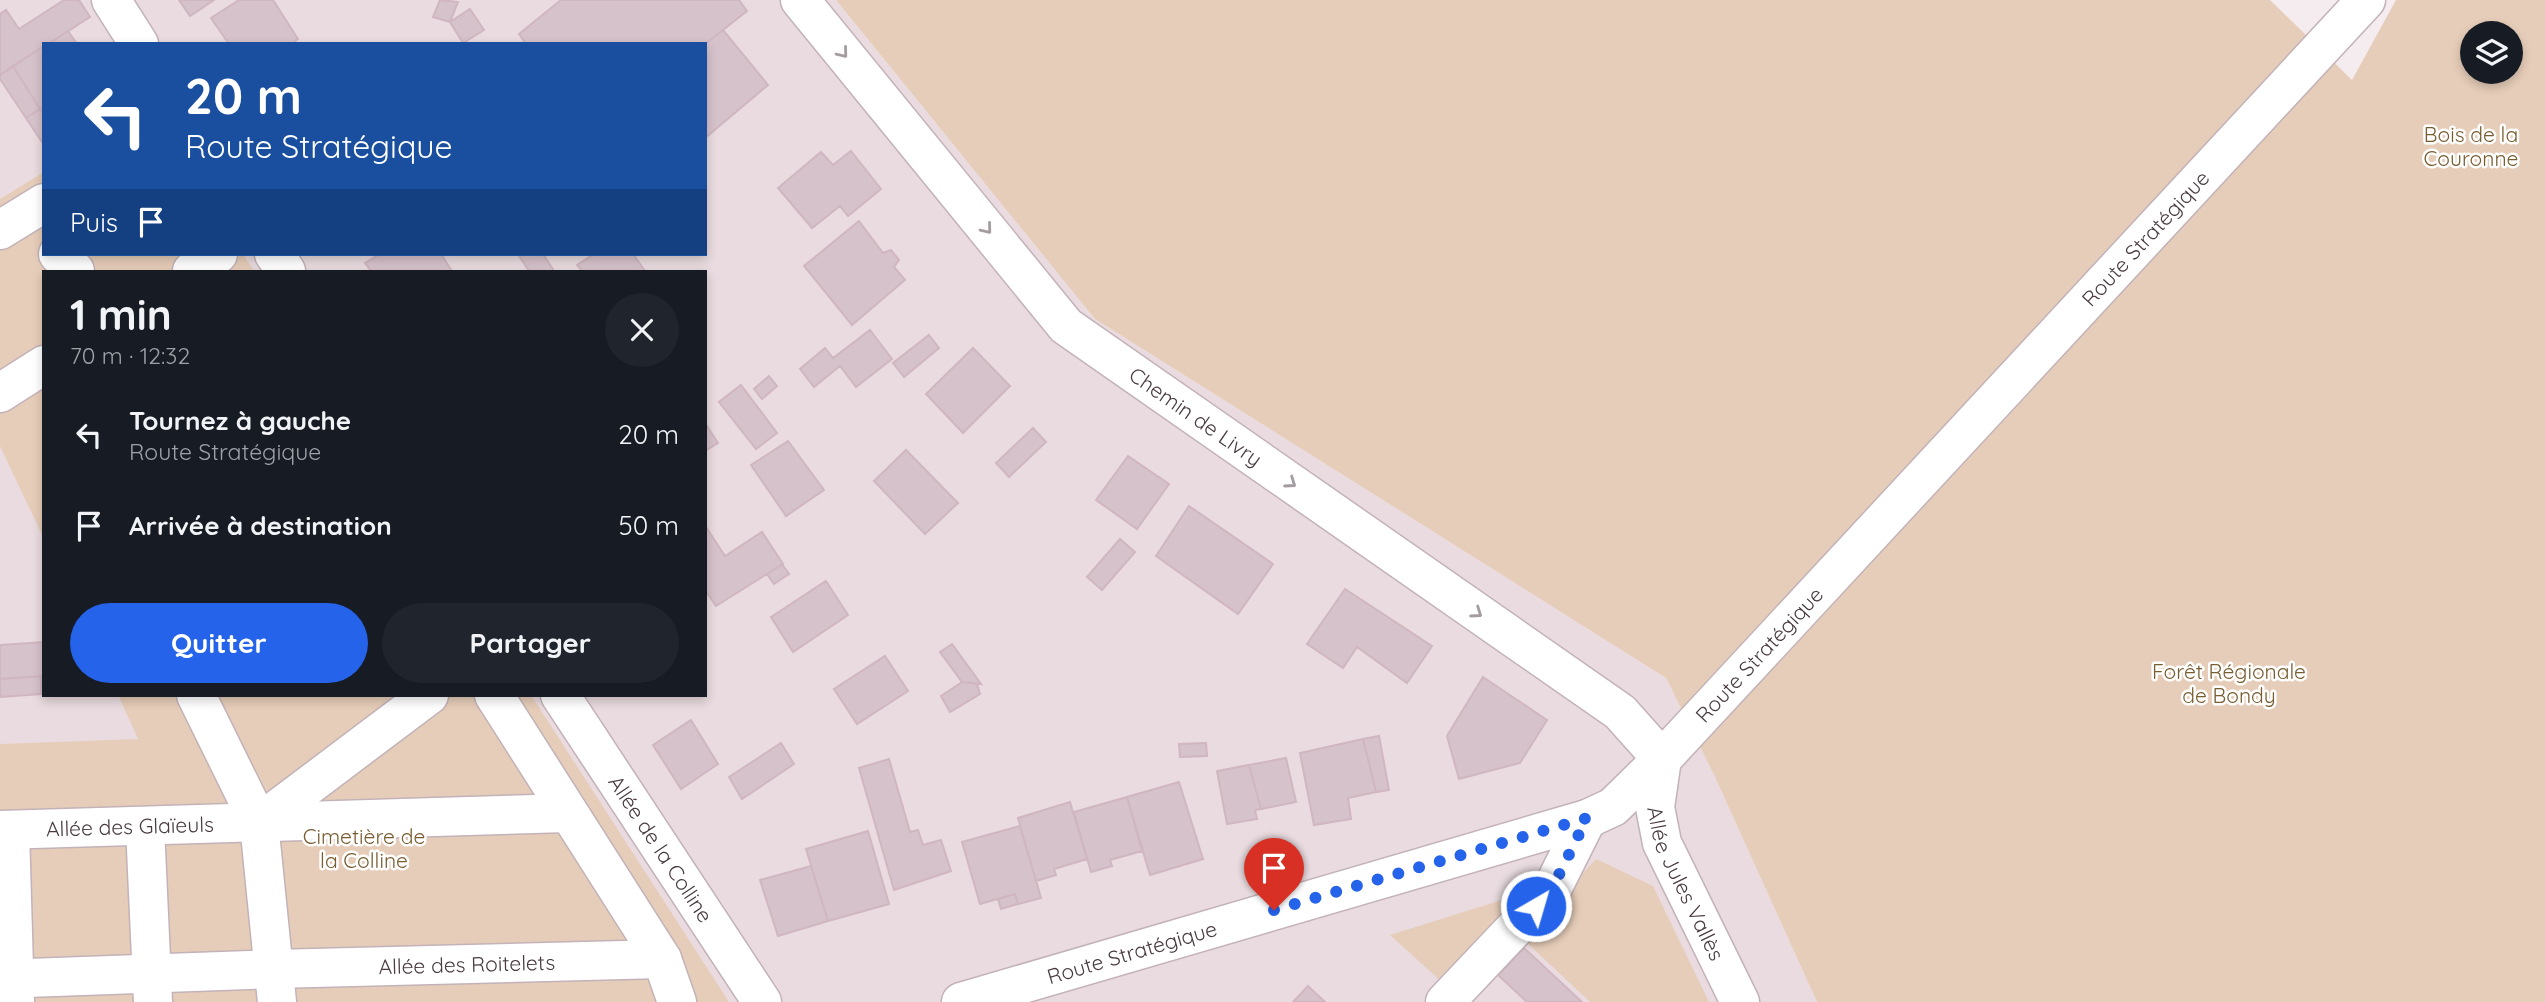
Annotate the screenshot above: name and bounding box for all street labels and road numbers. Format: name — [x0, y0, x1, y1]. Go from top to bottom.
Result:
street label: Route Stratégique — [2076, 165, 2214, 311]
street label: Chemin de Livry — [1124, 361, 1267, 472]
street label: Route Stratégique — [1690, 581, 1828, 728]
street label: Allée de la Colline — [603, 770, 719, 927]
street label: Allée Jules Vallès — [1642, 804, 1730, 964]
street label: Allée des Glaïeuls — [46, 811, 214, 842]
street label: Route Stratégique — [1044, 915, 1220, 989]
street label: Allée des Roitelets — [378, 949, 555, 979]

